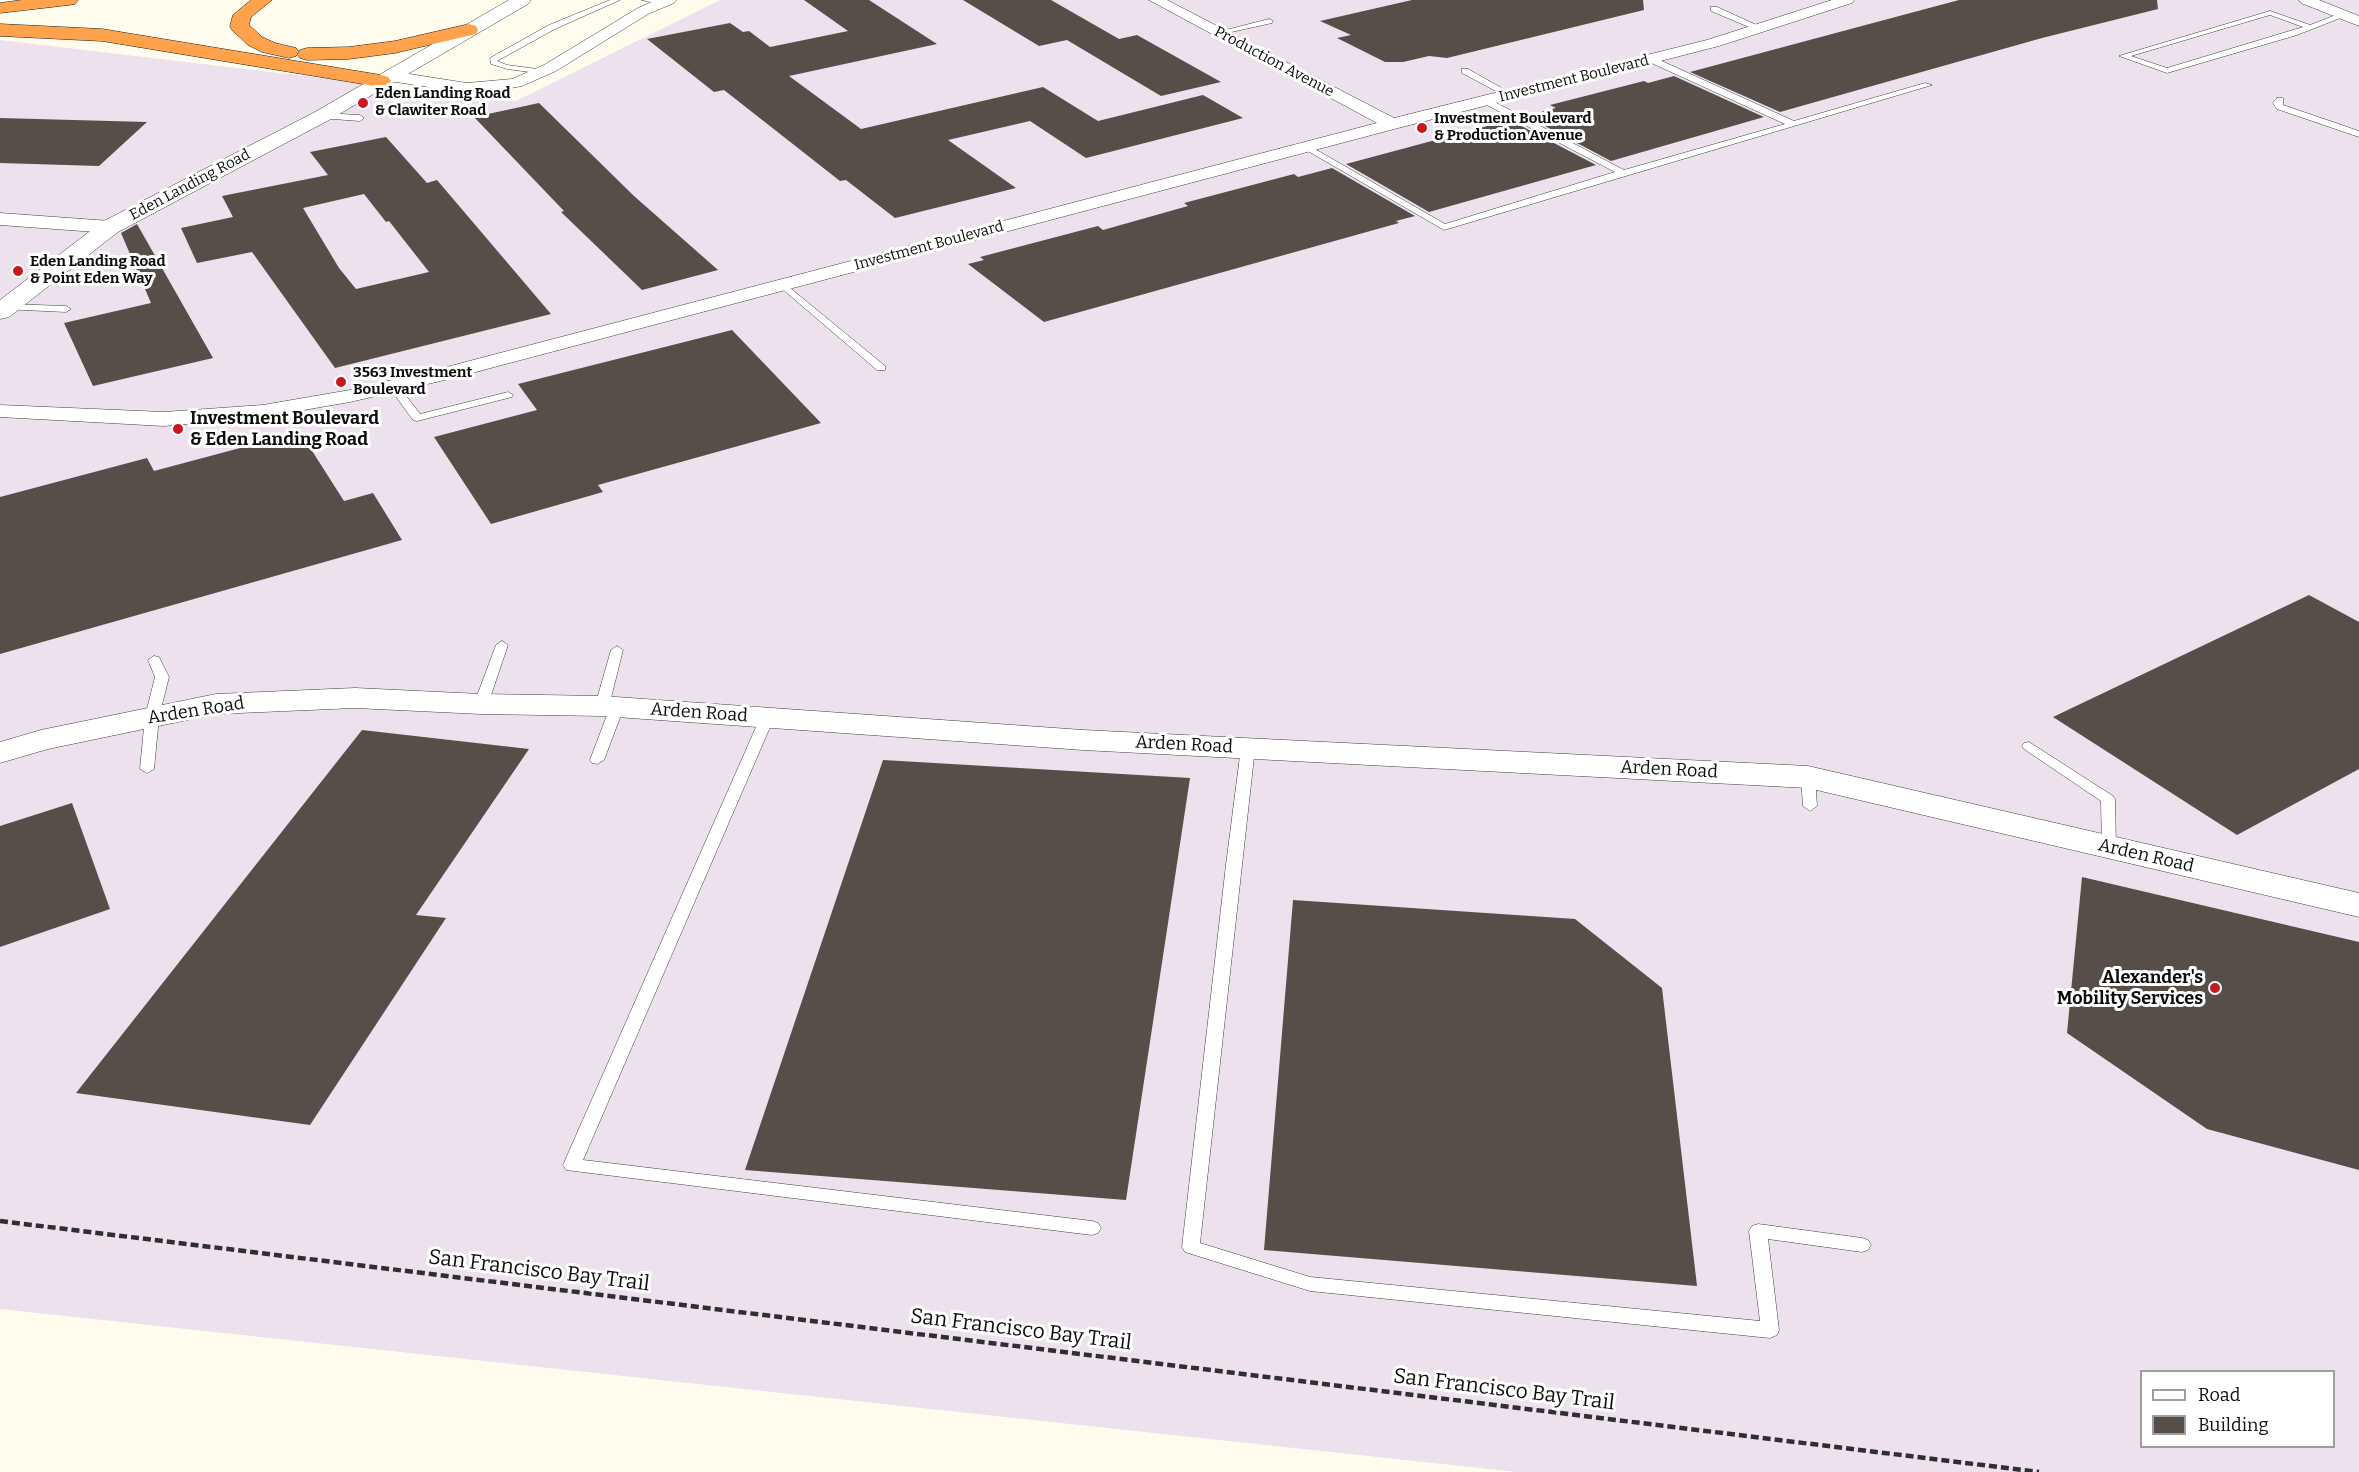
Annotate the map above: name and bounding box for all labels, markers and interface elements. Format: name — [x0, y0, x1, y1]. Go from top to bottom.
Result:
street label: Production Avenue — [1211, 23, 1337, 101]
street label: Investment Boulevard — [1497, 52, 1651, 106]
place label: Eden Landing Road & Clawiter Road — [375, 85, 511, 120]
marker: Eden Landing Road & Clawiter Road — [356, 96, 370, 110]
place label: Investment Boulevard & Production Avenue — [1434, 110, 1592, 145]
marker: Investment Boulevard & Production Avenue — [1415, 121, 1429, 135]
street label: Eden Landing Road — [127, 146, 253, 224]
street label: Investment Boulevard — [852, 217, 1006, 275]
place label: Eden Landing Road & Point Eden Way — [30, 253, 166, 288]
marker: Eden Landing Road & Point Eden Way — [11, 264, 25, 278]
place label: 3563 Investment Boulevard — [353, 364, 472, 399]
marker: 3563 Investment Boulevard — [334, 375, 348, 389]
place label: Investment Boulevard & Eden Landing Road — [190, 408, 379, 450]
marker: Investment Boulevard & Eden Landing Road — [171, 422, 185, 436]
street label: Arden Road — [146, 693, 246, 729]
street label: Arden Road — [649, 699, 749, 727]
street label: Arden Road — [1135, 732, 1233, 758]
street label: Arden Road — [1620, 757, 1718, 783]
street label: Arden Road — [2096, 834, 2196, 878]
place label: Alexander's Mobility Services — [2057, 967, 2203, 1010]
marker: Alexander's Mobility Services — [2208, 981, 2222, 995]
street label: San Francisco Bay Trail — [427, 1245, 651, 1297]
street label: San Francisco Bay Trail — [909, 1304, 1133, 1356]
street label: San Francisco Bay Trail — [1392, 1364, 1616, 1416]
legend — [2140, 1370, 2335, 1448]
text: Road — [2198, 1384, 2240, 1406]
text: Building — [2198, 1414, 2269, 1436]

